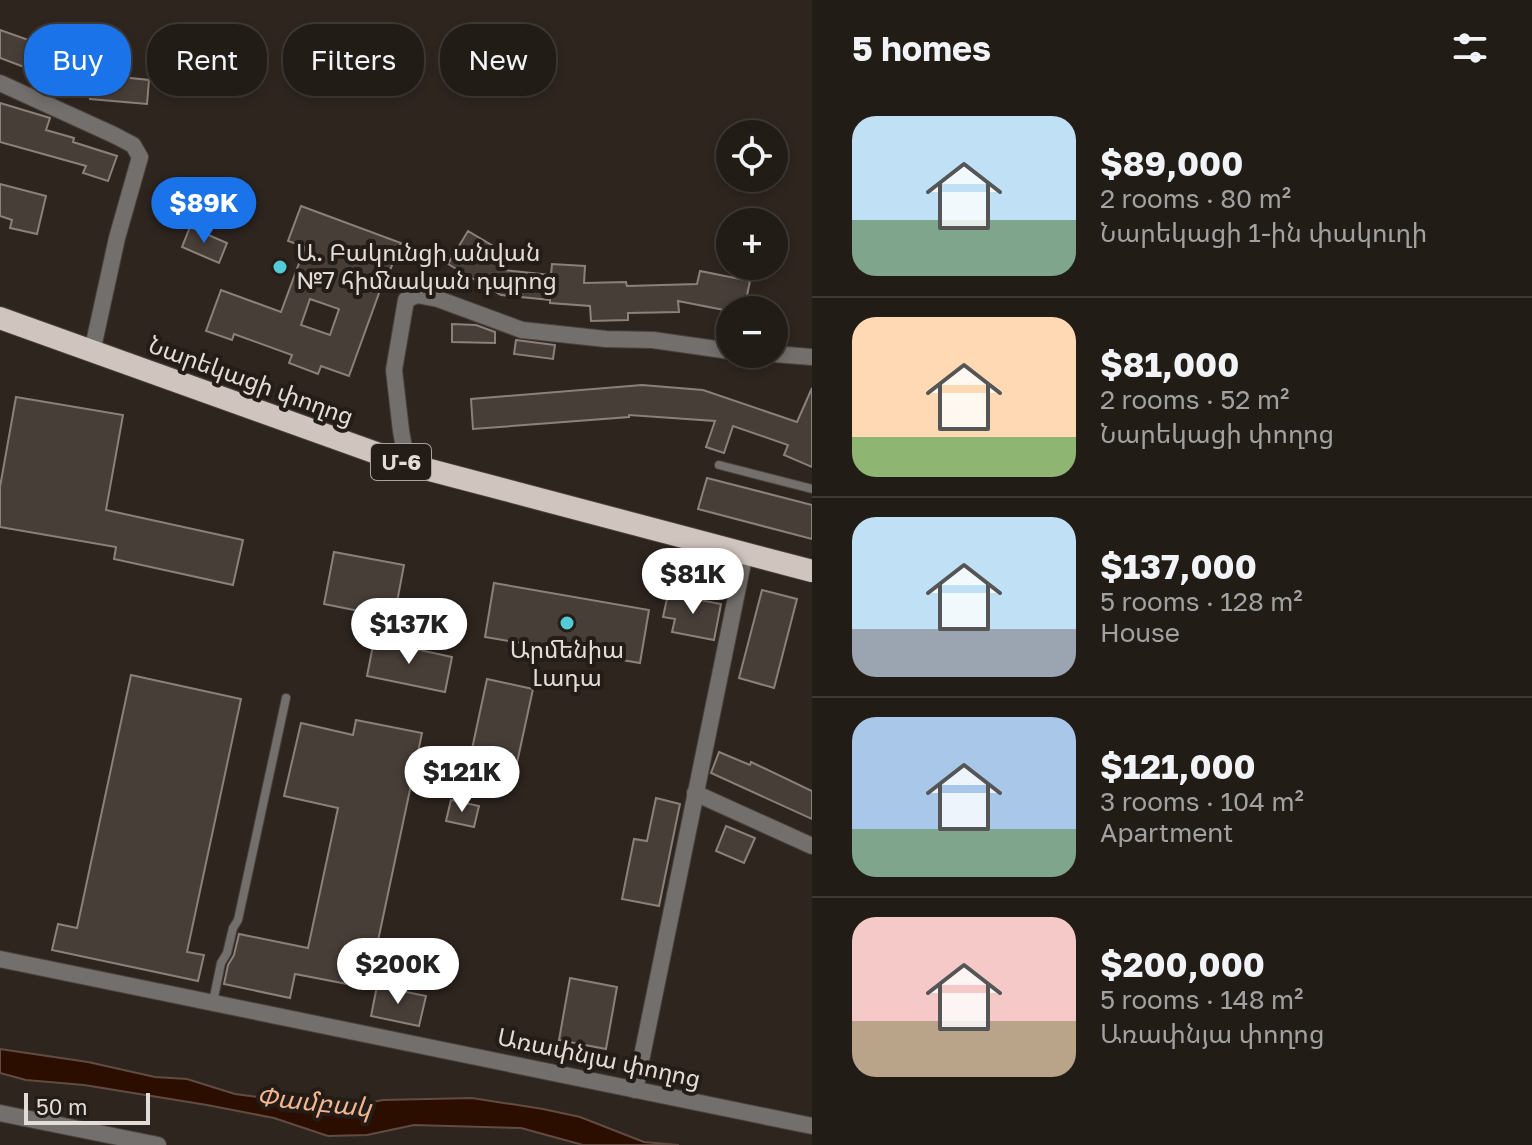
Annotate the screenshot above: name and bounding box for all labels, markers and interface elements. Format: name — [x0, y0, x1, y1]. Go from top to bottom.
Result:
chip: Buy — [24, 24, 131, 96]
chip: Rent — [147, 24, 267, 96]
chip: Filters — [283, 24, 424, 96]
chip: New — [440, 24, 556, 96]
icon: filters — [1448, 26, 1492, 70]
text: 5 homes — [852, 28, 991, 68]
map controls — [716, 120, 788, 368]
button: locate — [716, 120, 788, 192]
text: $89,000 — [1100, 143, 1243, 183]
icon: home — [916, 148, 1012, 244]
pin: $89K — [157, 177, 251, 245]
text: 2 rooms · 80 m² — [1100, 183, 1291, 214]
text: $89K — [169, 187, 239, 218]
button: + — [716, 208, 788, 280]
text: Նարեկացի 1-ին փակուղի — [1100, 217, 1427, 248]
place label: Ա. Բակունցի անվան №7 հիմնական դպրոց — [296, 237, 557, 295]
marker: Ա. Բակունցի անվան №7 հիմնական դպրոց — [271, 258, 289, 276]
button: − — [716, 296, 788, 368]
street label: Նարեկացի փողոց — [145, 329, 358, 431]
text: $81,000 — [1100, 344, 1239, 384]
icon: home — [916, 349, 1012, 445]
text: 2 rooms · 52 m² — [1100, 384, 1289, 415]
text: Նարեկացի փողոց — [1100, 418, 1334, 449]
road number: Մ-6 — [371, 444, 431, 480]
text: $137,000 — [1100, 546, 1257, 586]
pin: $81K — [646, 548, 740, 616]
icon: home — [916, 549, 1012, 645]
text: $81K — [660, 558, 726, 589]
text: 5 rooms · 128 m² — [1100, 586, 1303, 617]
pin: $137K — [353, 598, 465, 666]
text: $137K — [369, 608, 449, 639]
marker: Արմենիա Լադա — [558, 614, 576, 632]
text: House — [1100, 617, 1180, 648]
place label: Արմենիա Լադա — [510, 634, 624, 692]
pin: $121K — [406, 746, 518, 814]
text: $121,000 — [1100, 746, 1256, 786]
icon: home — [916, 749, 1012, 845]
text: $121K — [423, 756, 501, 787]
text: 3 rooms · 104 m² — [1100, 786, 1304, 817]
text: Apartment — [1100, 817, 1233, 848]
pin: $200K — [342, 938, 454, 1006]
text: $200,000 — [1100, 944, 1265, 984]
text: $200K — [355, 948, 441, 979]
icon: home — [916, 949, 1012, 1045]
text: 5 rooms · 148 m² — [1100, 984, 1303, 1015]
text: Առափնյա փողոց — [1100, 1018, 1324, 1049]
street label: Առափնյա փողոց — [495, 1021, 704, 1093]
water label: Փամբակ — [255, 1080, 374, 1124]
scale bar — [24, 1089, 150, 1125]
text: 50 m — [36, 1093, 87, 1120]

